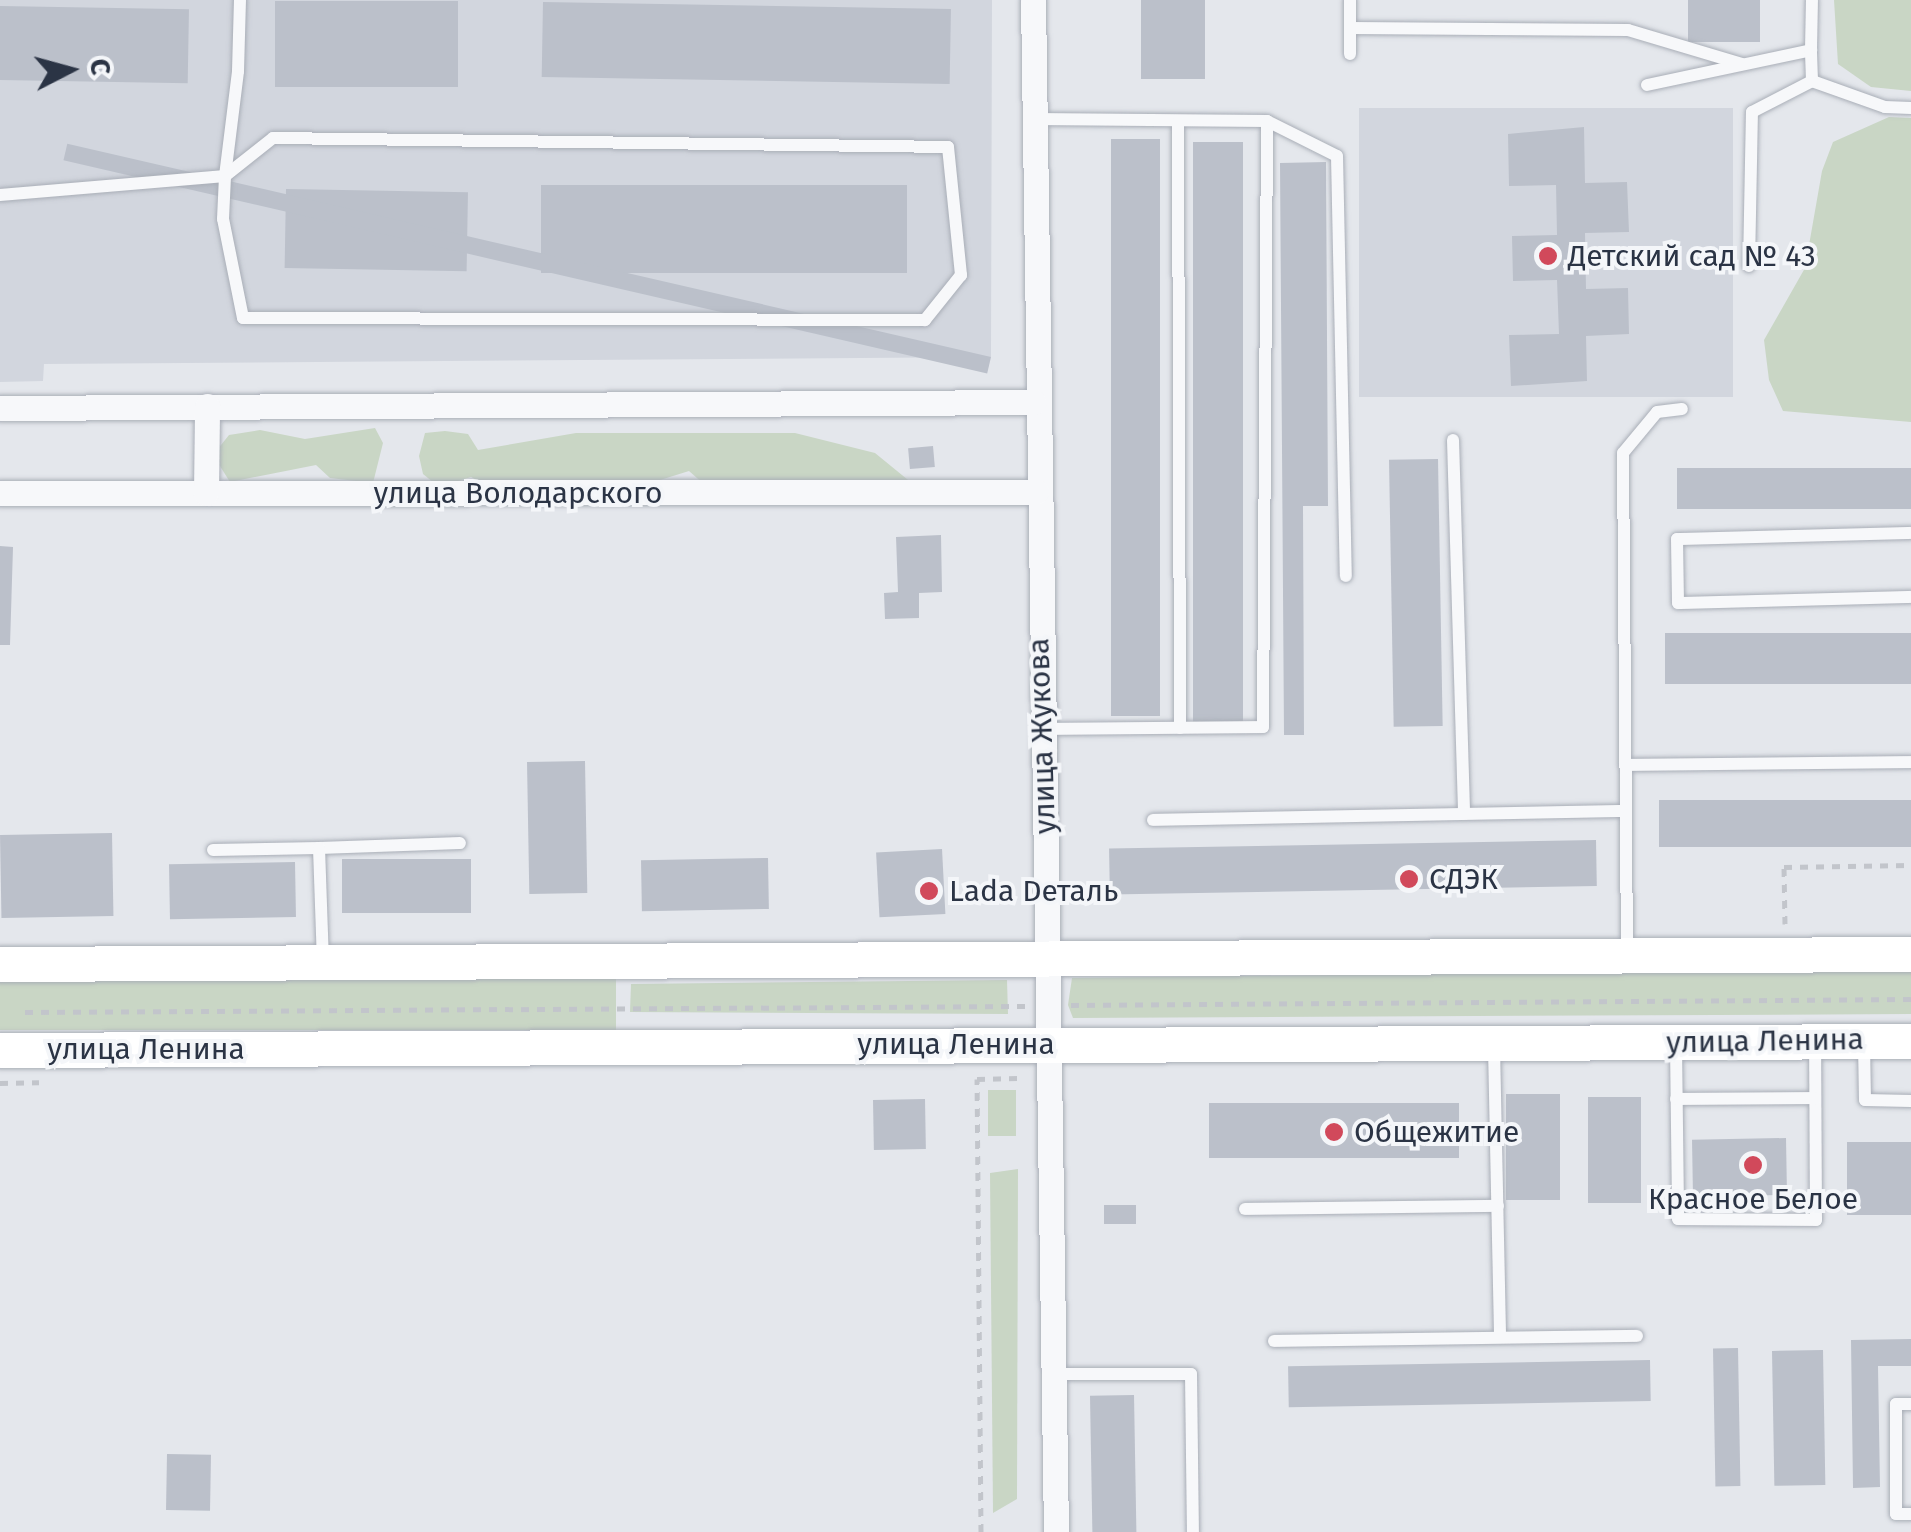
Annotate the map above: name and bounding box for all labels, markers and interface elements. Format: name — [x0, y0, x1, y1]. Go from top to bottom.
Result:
north arrow — [20, 20, 120, 120]
text: С — [83, 57, 118, 77]
place label: Детский сад № 43 — [1568, 238, 1816, 274]
marker: Детский сад № 43 — [1537, 245, 1559, 267]
street label: улица Володарского — [373, 475, 663, 511]
street label: улица Жукова — [1021, 637, 1063, 835]
place label: СДЭК — [1429, 861, 1498, 897]
marker: СДЭК — [1398, 868, 1420, 890]
place label: Lada Dеталь — [949, 873, 1118, 909]
marker: Lada Dеталь — [918, 880, 940, 902]
street label: улица Ленина — [1666, 1021, 1864, 1061]
street label: улица Ленина — [857, 1026, 1055, 1062]
street label: улица Ленина — [47, 1031, 245, 1067]
place label: Общежитие — [1354, 1114, 1519, 1150]
marker: Общежитие — [1323, 1121, 1345, 1143]
marker: Красное Белое — [1742, 1154, 1764, 1176]
place label: Красное Белое — [1648, 1181, 1858, 1217]

